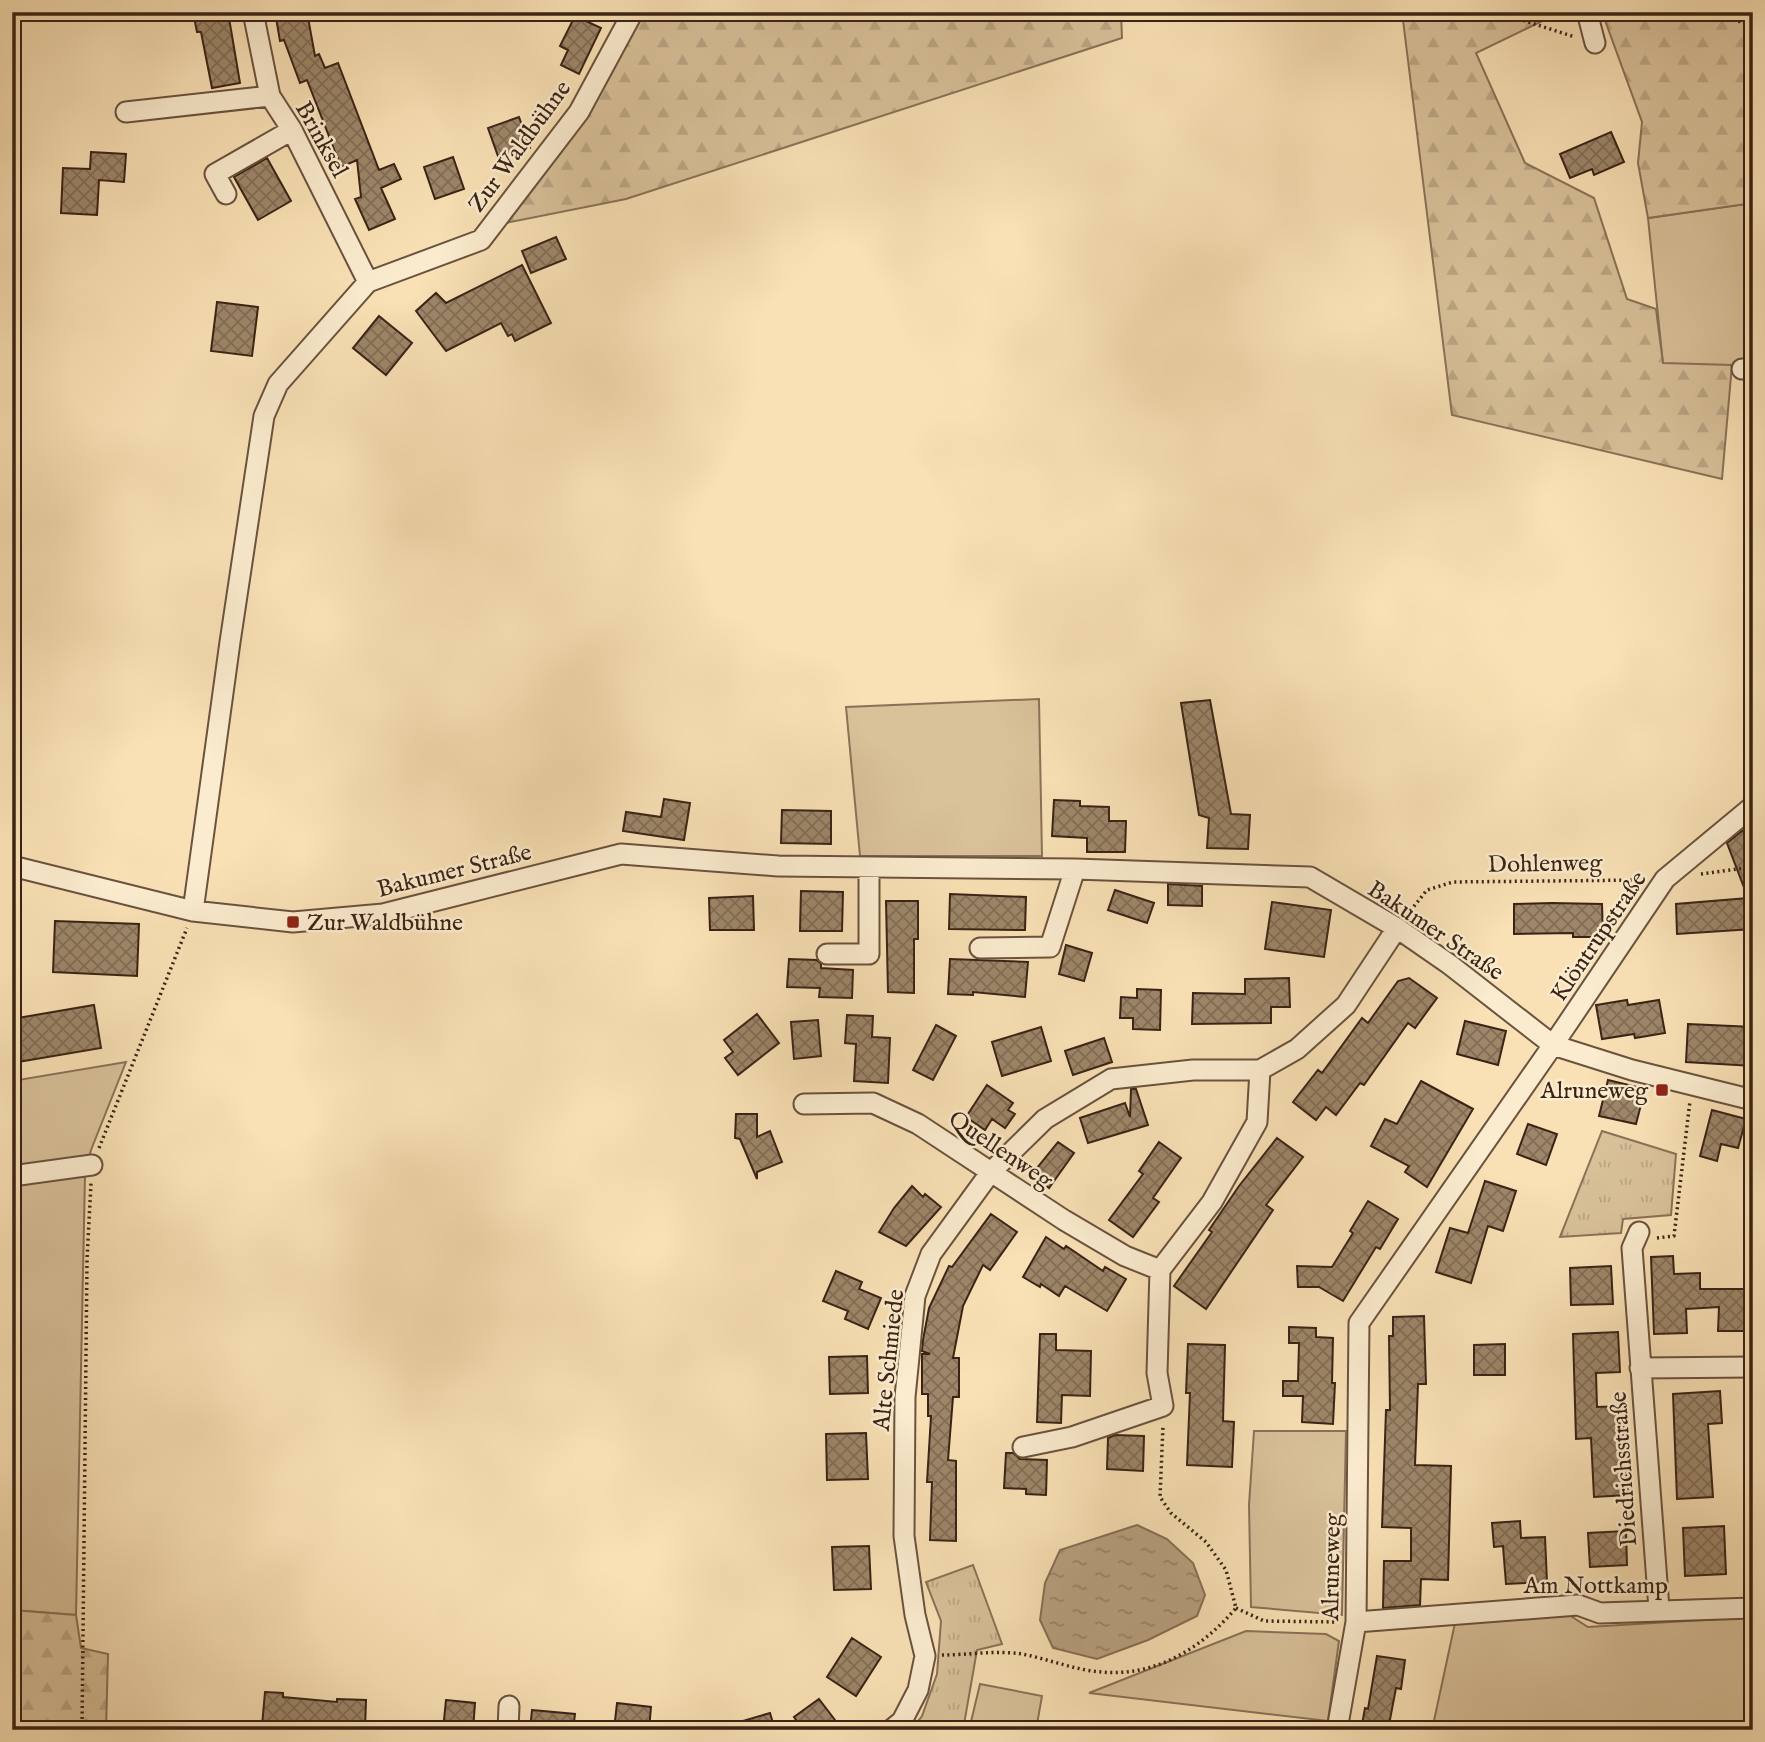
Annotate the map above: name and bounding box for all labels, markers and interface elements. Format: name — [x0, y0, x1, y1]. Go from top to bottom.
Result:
street label: Zur Waldbühne — [462, 75, 579, 219]
street label: Brinksel — [287, 96, 355, 184]
street label: Bakumer Straße — [374, 837, 535, 906]
street label: Dohlenweg — [1487, 848, 1604, 881]
street label: Klöntrupstraße — [1544, 866, 1654, 1008]
street label: Bakumer Straße — [1361, 874, 1509, 988]
place label: Zur Waldbühne — [307, 908, 463, 939]
marker: Zur Waldbühne — [285, 914, 301, 930]
place label: Alruneweg — [1539, 1076, 1649, 1107]
marker: Alruneweg — [1654, 1082, 1670, 1098]
street label: Quellenweg — [942, 1104, 1059, 1197]
street label: Alte Schmiede — [867, 1288, 912, 1434]
street label: Diedrichsstraße — [1604, 1390, 1645, 1547]
street label: Alruneweg — [1316, 1512, 1349, 1622]
street label: Am Nottkamp — [1523, 1571, 1668, 1602]

